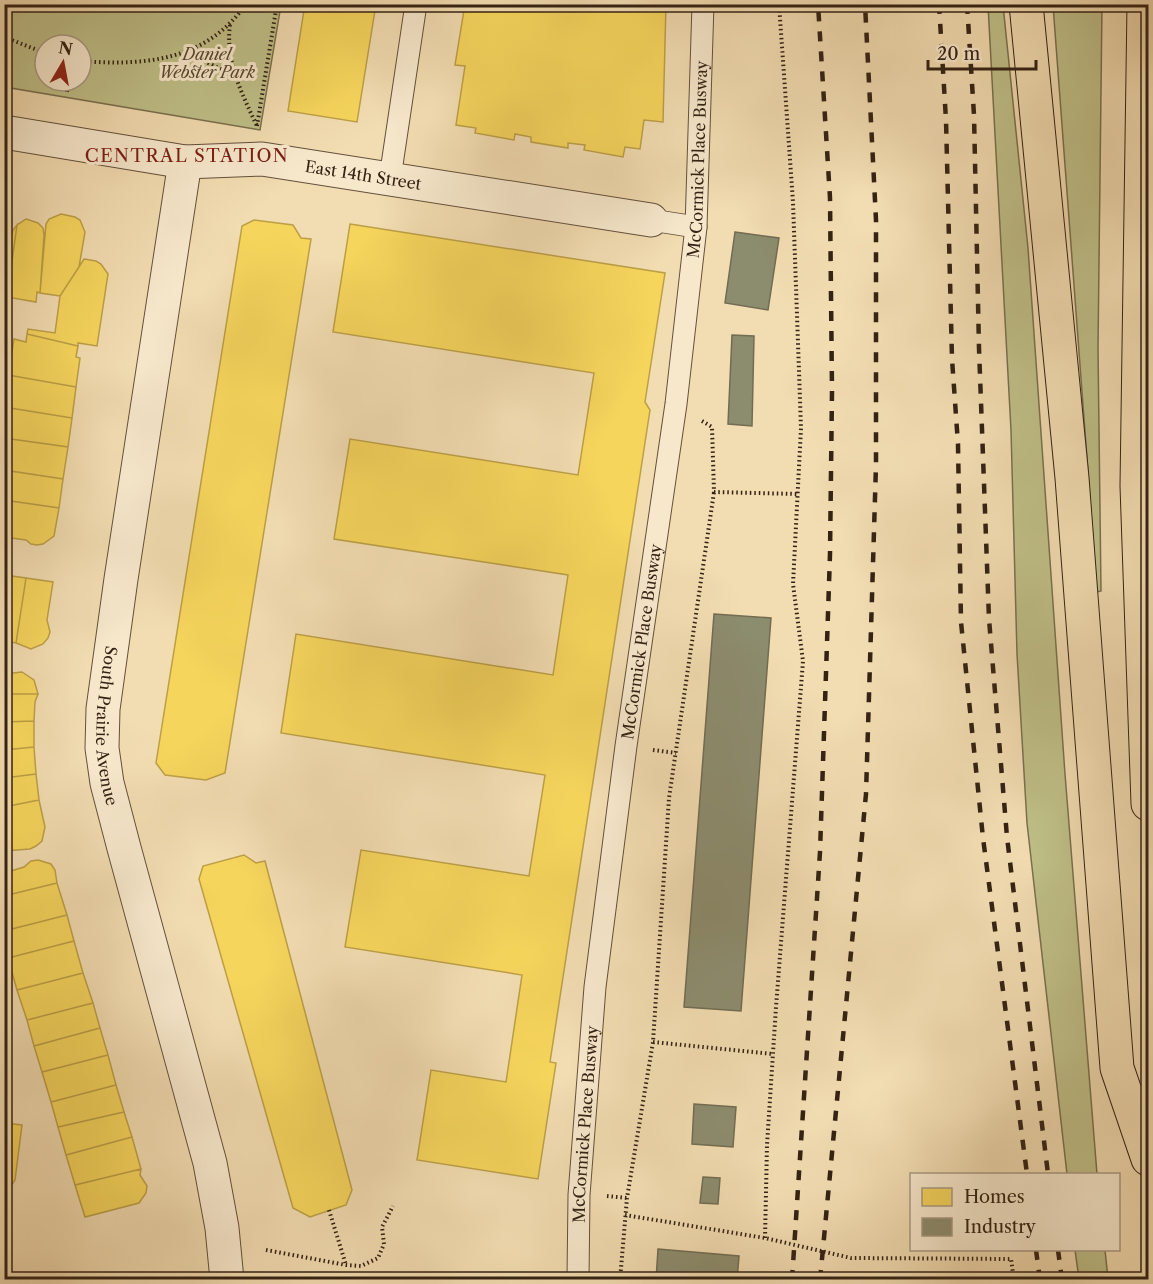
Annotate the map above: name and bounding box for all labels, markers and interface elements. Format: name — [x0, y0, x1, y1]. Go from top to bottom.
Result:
north arrow — [33, 33, 93, 93]
scale bar — [928, 33, 1036, 71]
text: N — [57, 37, 74, 59]
text: 20 m — [937, 43, 981, 65]
park label: Daniel Webster Park — [159, 44, 256, 82]
street label: McCormick Place Busway — [683, 59, 711, 259]
district label: CENTRAL STATION — [85, 145, 289, 167]
street label: East 14th Street — [304, 156, 423, 194]
street label: McCormick Place Busway — [617, 541, 666, 741]
street label: South Prairie Avenue — [92, 645, 122, 808]
street label: McCormick Place Busway — [569, 1024, 602, 1223]
legend — [910, 1173, 1120, 1251]
text: Homes — [964, 1186, 1025, 1208]
text: Industry — [964, 1216, 1037, 1238]

